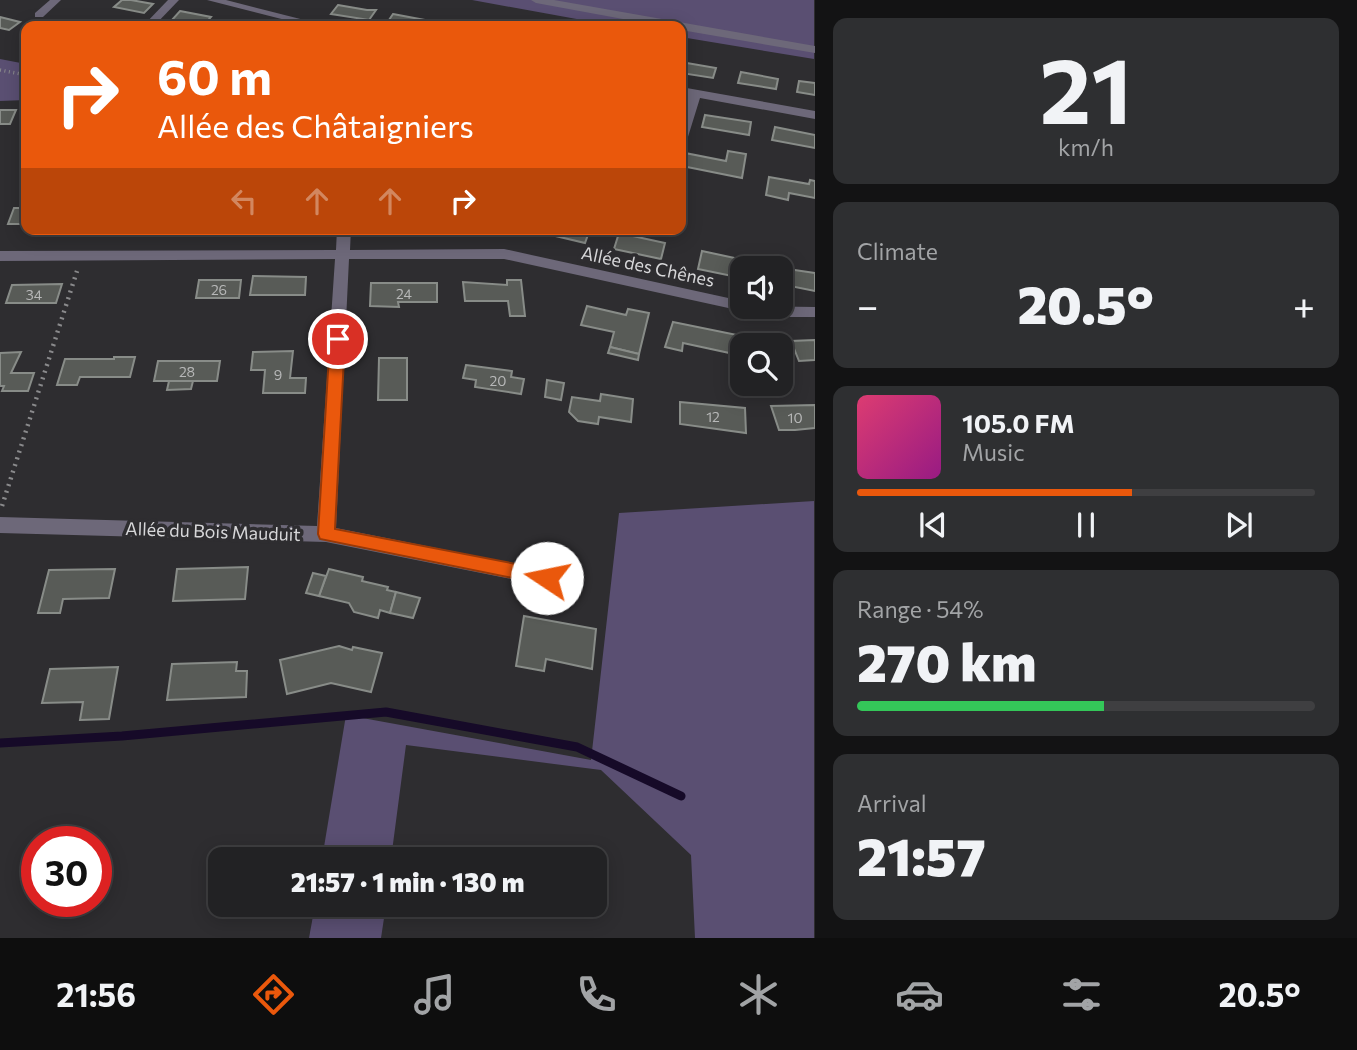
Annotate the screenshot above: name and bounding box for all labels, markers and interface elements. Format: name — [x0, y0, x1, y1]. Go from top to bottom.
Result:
text: 21 — [1040, 31, 1132, 143]
text: 60 m — [157, 45, 272, 105]
icon: right — [42, 49, 133, 140]
text: Allée des Châtaigniers — [157, 105, 474, 145]
text: km/h — [1058, 133, 1114, 161]
icon: left — [225, 182, 263, 220]
icon: ahead — [298, 182, 336, 220]
icon: ahead — [371, 182, 409, 220]
icon: right — [444, 182, 482, 220]
text: Climate — [857, 237, 938, 265]
street label: Allée des Chênes — [579, 241, 717, 291]
map controls — [730, 256, 793, 396]
button: sound — [730, 256, 793, 319]
text: 20.5° — [1017, 271, 1154, 335]
house number: 26 — [211, 281, 227, 298]
text: − — [857, 281, 879, 328]
text: + — [1293, 281, 1315, 328]
house number: 24 — [396, 285, 413, 302]
house number: 34 — [26, 286, 43, 303]
pin — [308, 309, 368, 369]
icon: arrive — [319, 320, 357, 358]
button: search — [730, 333, 793, 396]
house number: 28 — [179, 363, 195, 380]
house number: 9 — [274, 366, 282, 383]
house number: 20 — [490, 372, 506, 389]
text: 105.0 FM — [962, 407, 1075, 438]
house number: 12 — [706, 408, 720, 425]
house number: 10 — [787, 409, 803, 426]
text: Music — [962, 438, 1025, 466]
icon: previous — [914, 506, 952, 544]
icon: pause — [1067, 506, 1105, 544]
icon: next — [1220, 506, 1258, 544]
street label: Allée du Bois Mauduit — [125, 517, 301, 545]
position arrow — [510, 541, 584, 615]
text: Range · 54% — [857, 595, 983, 623]
text: 270 km — [857, 629, 1036, 693]
text: Arrival — [857, 789, 927, 817]
text: 21:57 — [857, 823, 986, 887]
speed limit sign: 30 — [21, 826, 112, 917]
text: 21:57 · 1 min · 130 m — [291, 866, 524, 897]
icon: directions — [249, 970, 298, 1019]
icon: music — [410, 970, 459, 1019]
icon: phone — [572, 970, 621, 1019]
icon: climate — [734, 970, 783, 1019]
icon: car — [895, 970, 944, 1019]
icon: filters — [1057, 970, 1106, 1019]
text: 21:56 — [56, 974, 136, 1014]
text: 20.5° — [1218, 974, 1301, 1014]

